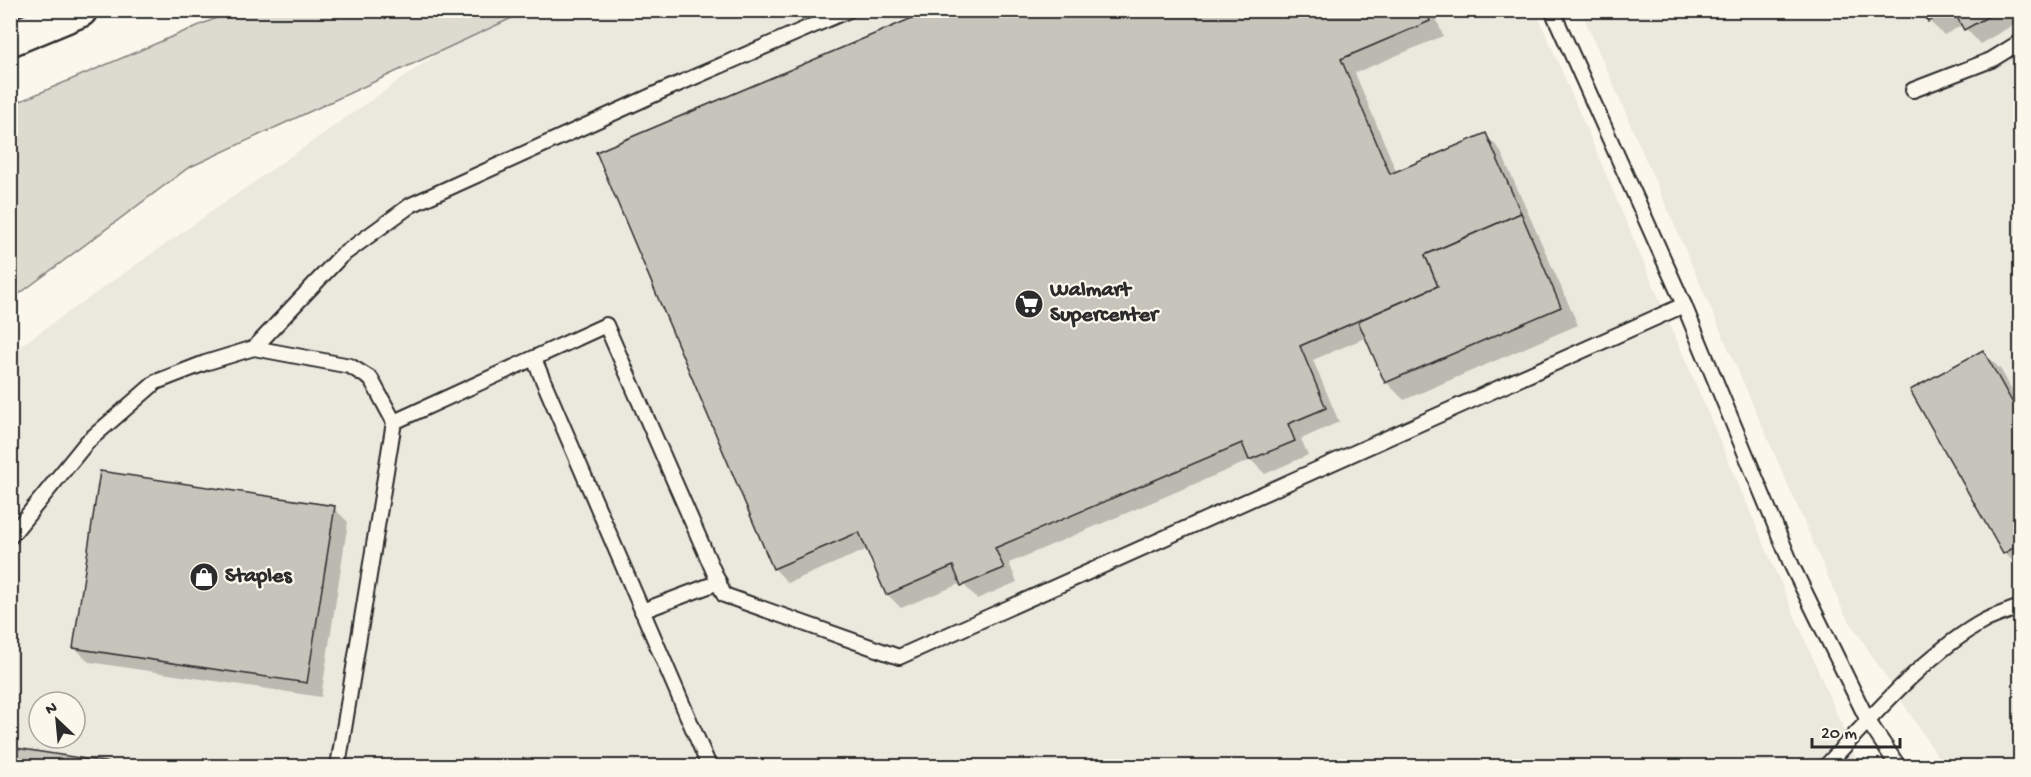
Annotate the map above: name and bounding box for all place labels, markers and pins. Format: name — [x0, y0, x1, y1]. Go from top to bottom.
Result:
place label: Walmart Supercenter — [1049, 278, 1160, 329]
supermarket icon: Walmart Supercenter — [1013, 288, 1045, 320]
shop icon: Staples — [188, 561, 220, 593]
place label: Staples — [225, 564, 293, 590]

